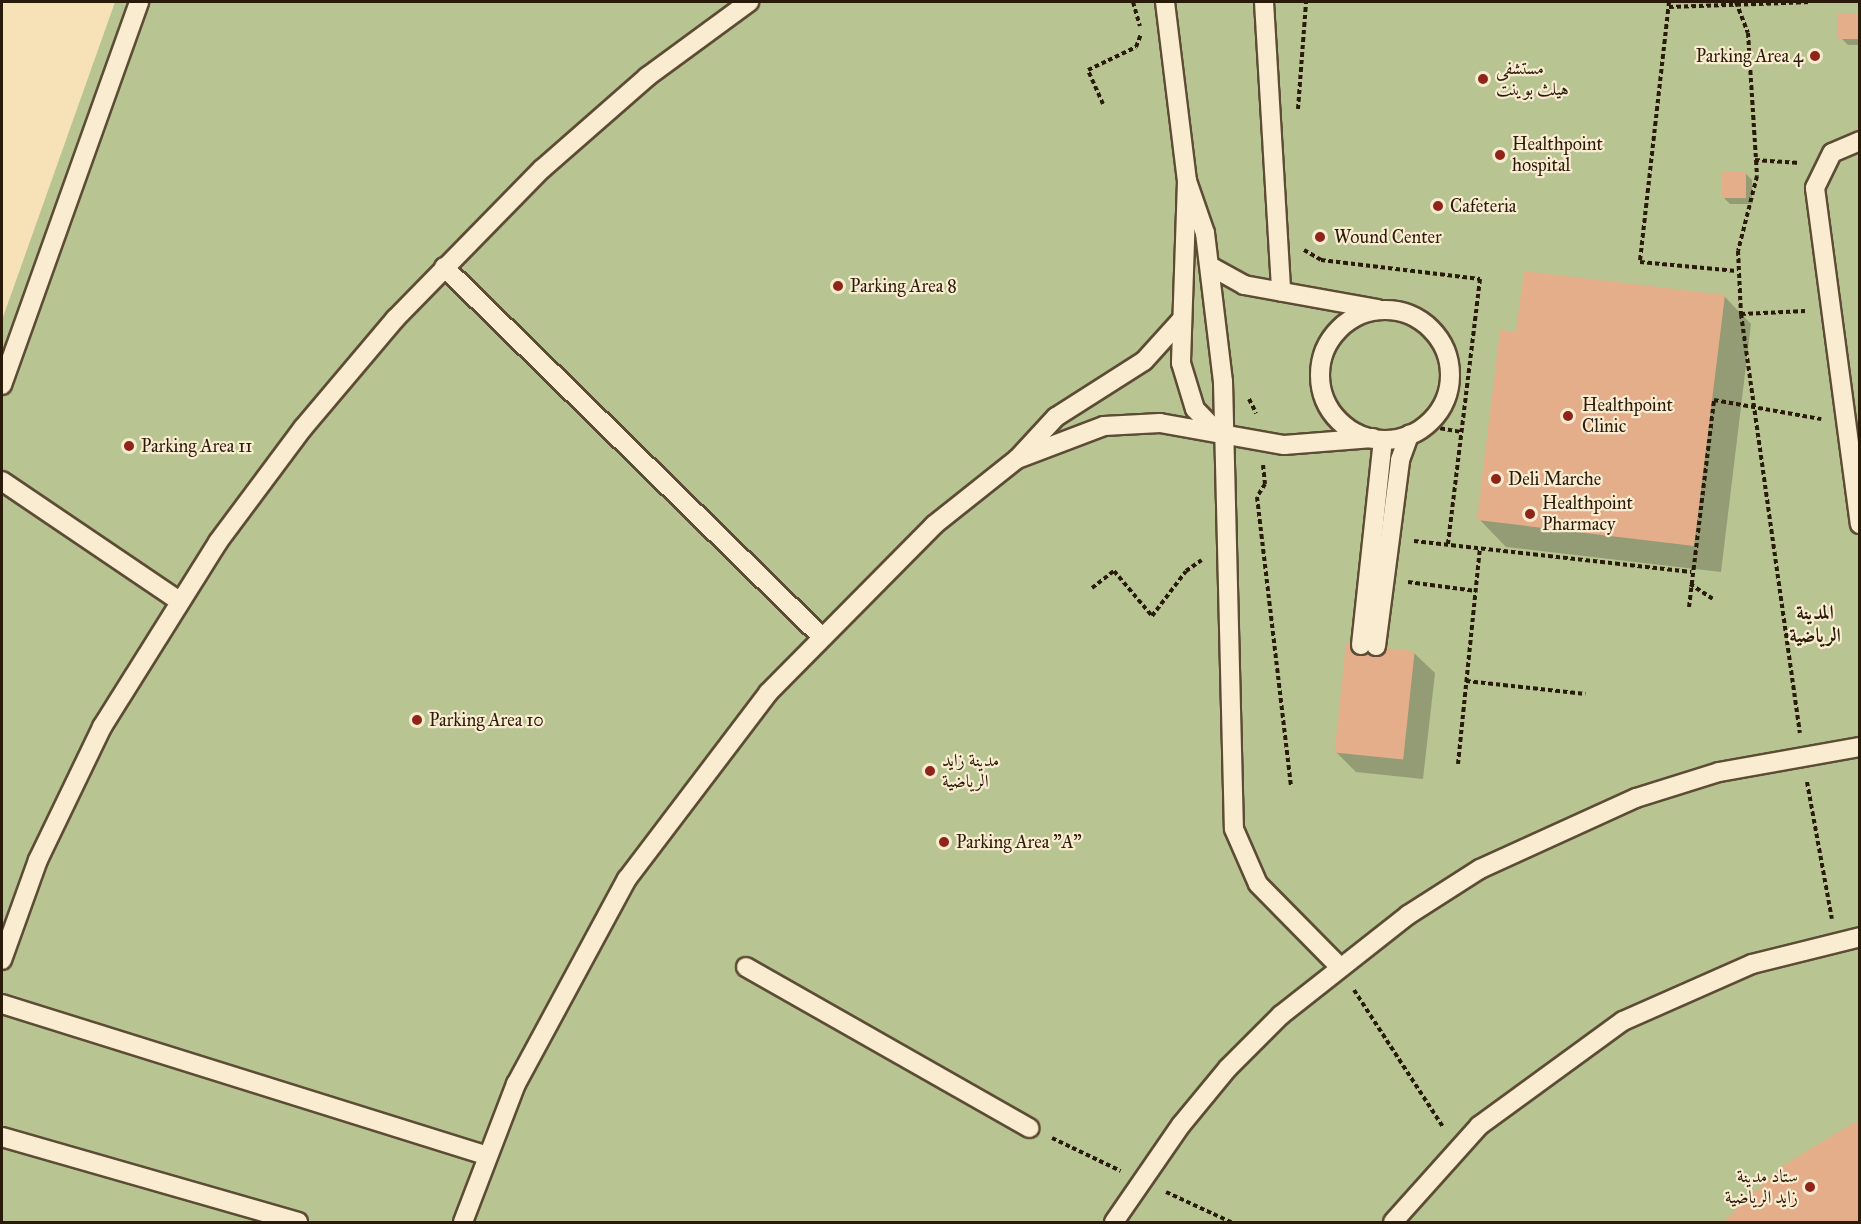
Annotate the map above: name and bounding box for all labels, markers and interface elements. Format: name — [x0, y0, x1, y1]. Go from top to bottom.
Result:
place label: Parking Area 4 — [1696, 45, 1803, 67]
marker: Parking Area 4 — [1808, 49, 1822, 63]
place label: مستشفى هيلث بوينت — [1496, 58, 1569, 100]
marker: مستشفى هيلث بوينت — [1474, 70, 1492, 88]
place label: Healthpoint hospital — [1512, 134, 1603, 176]
marker: Healthpoint hospital — [1493, 148, 1507, 162]
place label: Cafeteria — [1450, 195, 1516, 217]
marker: Cafeteria — [1431, 199, 1445, 213]
place label: Wound Center — [1334, 226, 1442, 248]
marker: Wound Center — [1311, 228, 1329, 246]
place label: Parking Area 8 — [850, 275, 957, 297]
marker: Parking Area 8 — [831, 279, 845, 293]
place label: Healthpoint Clinic — [1582, 395, 1673, 438]
marker: Healthpoint Clinic — [1559, 407, 1577, 425]
place label: Parking Area 11 — [141, 435, 252, 457]
marker: Parking Area 11 — [122, 439, 136, 453]
place label: Deli Marche — [1508, 468, 1601, 490]
marker: Deli Marche — [1489, 472, 1503, 486]
place label: Healthpoint Pharmacy — [1542, 493, 1633, 536]
marker: Healthpoint Pharmacy — [1523, 507, 1537, 521]
district label: المدينة الرياضية — [1789, 601, 1841, 648]
place label: Parking Area 10 — [429, 709, 544, 731]
marker: Parking Area 10 — [410, 713, 424, 727]
place label: مدينة زايد الرياضية — [942, 750, 999, 792]
marker: مدينة زايد الرياضية — [923, 764, 937, 778]
place label: Parking Area "A" — [956, 831, 1082, 853]
marker: Parking Area "A" — [937, 835, 951, 849]
place label: ستاد مدينة زايد الرياضية — [1725, 1166, 1798, 1208]
marker: ستاد مدينة زايد الرياضية — [1803, 1180, 1817, 1194]

